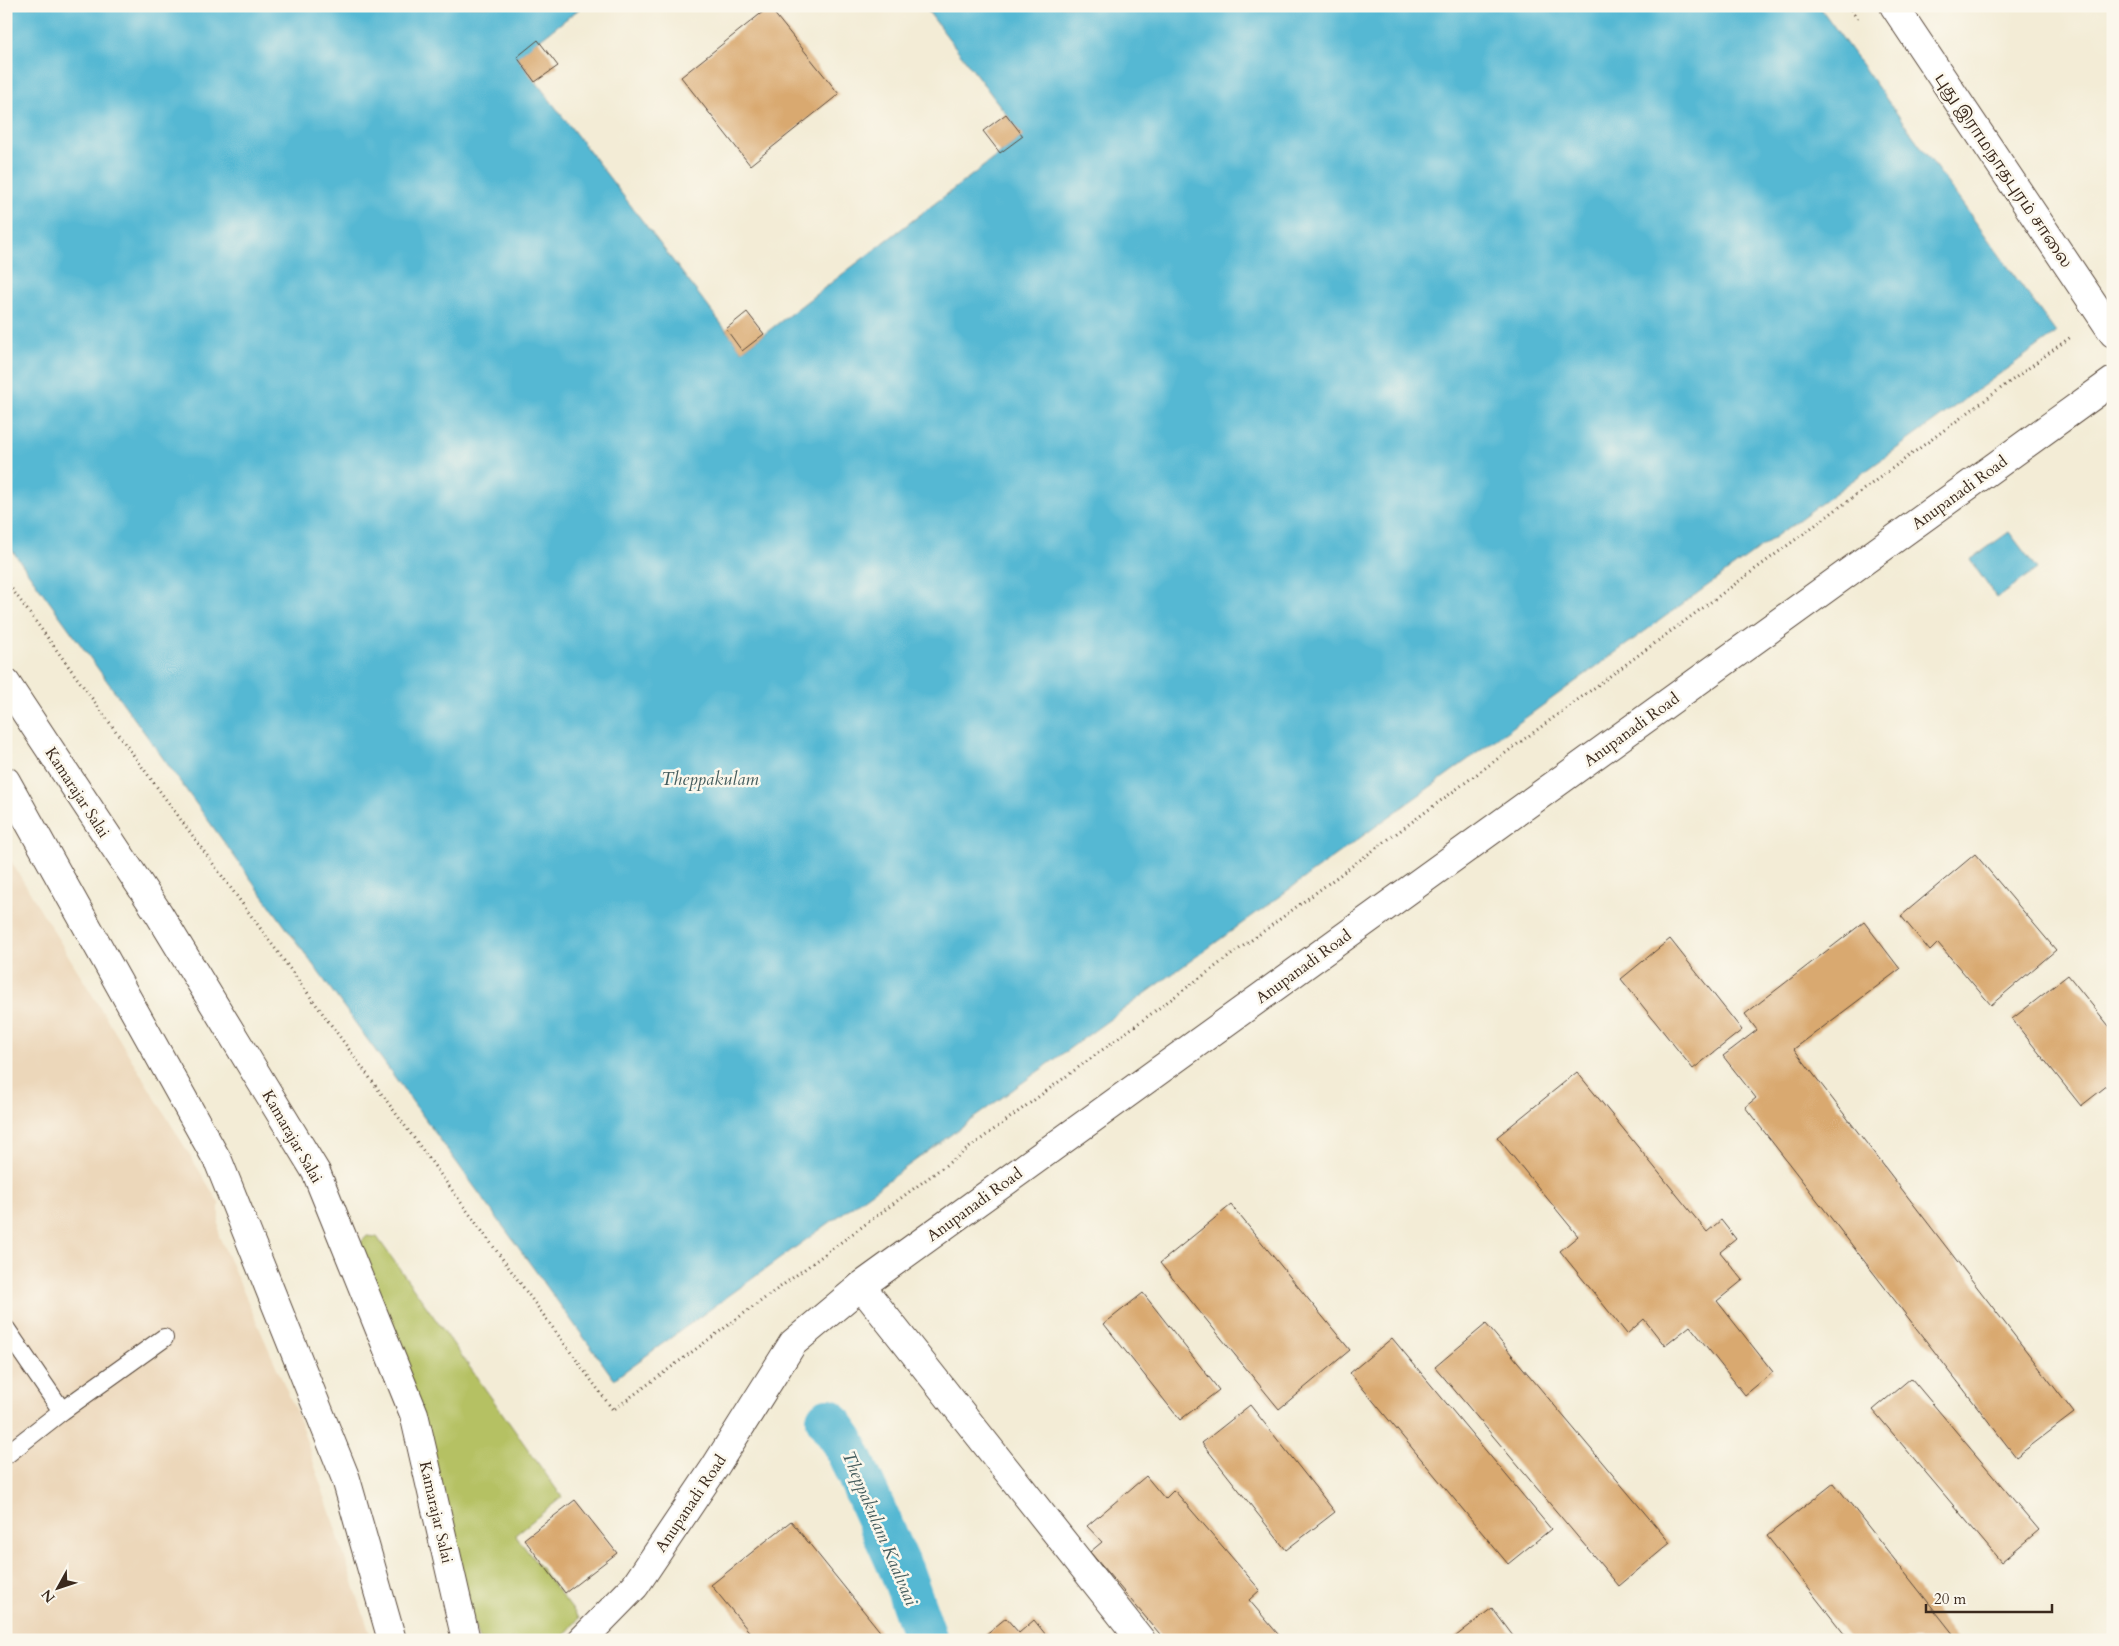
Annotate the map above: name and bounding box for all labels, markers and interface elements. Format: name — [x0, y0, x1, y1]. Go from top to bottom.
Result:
street label: புது இராமநாதபுரம் சாலை — [1929, 69, 2077, 272]
street label: Anupanadi Road — [1907, 450, 2012, 535]
street label: Anupanadi Road — [1579, 687, 1684, 772]
street label: Kamarajar Salai — [40, 743, 115, 843]
water label: Theppakulam — [661, 767, 759, 792]
street label: Anupanadi Road — [1251, 924, 1356, 1009]
street label: Kamarajar Salai — [257, 1086, 328, 1187]
street label: Anupanadi Road — [922, 1162, 1027, 1247]
water label: Theppakulam Kaalvaai — [836, 1447, 924, 1610]
street label: Anupanadi Road — [650, 1450, 732, 1557]
street label: Kamarajar Salai — [414, 1459, 459, 1566]
north arrow — [32, 1564, 82, 1614]
scale bar — [1926, 1581, 2053, 1613]
text: N — [37, 1585, 60, 1607]
text: 20 m — [1934, 1589, 1966, 1609]

